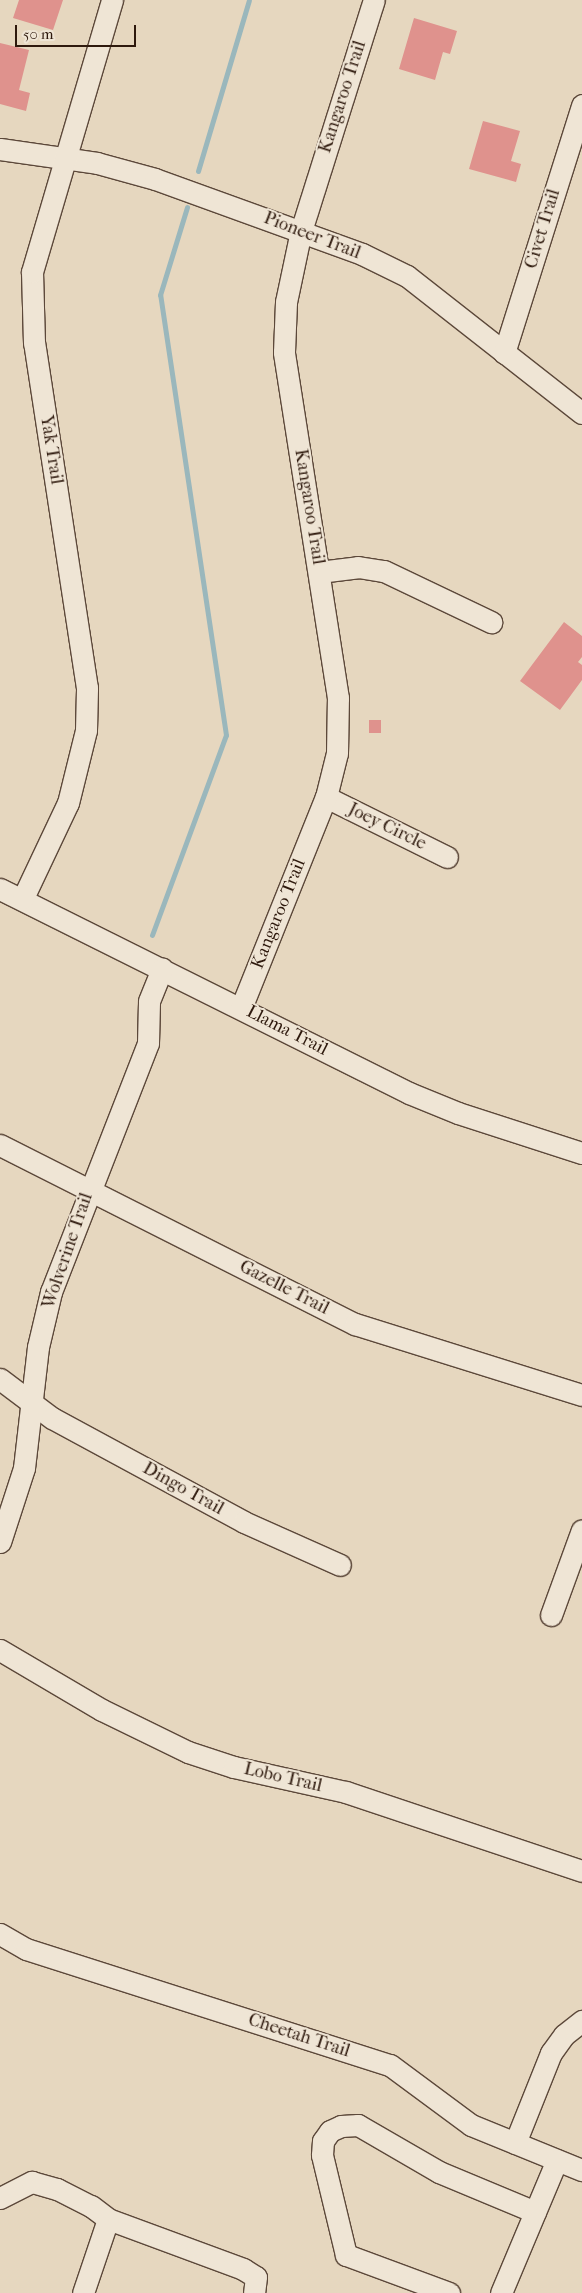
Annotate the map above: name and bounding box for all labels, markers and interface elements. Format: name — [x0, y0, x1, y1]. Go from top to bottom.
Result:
scale bar — [18, 15, 139, 47]
text: 50 m — [23, 25, 53, 43]
street label: Kangaroo Trail — [315, 38, 371, 156]
street label: Civet Trail — [521, 187, 565, 271]
street label: Pioneer Trail — [261, 208, 363, 264]
street label: Yak Trail — [35, 414, 67, 486]
street label: Kangaroo Trail — [289, 448, 329, 566]
street label: Joey Circle — [344, 799, 430, 855]
street label: Kangaroo Trail — [247, 856, 311, 972]
street label: Llama Trail — [243, 1001, 331, 1061]
street label: Wolverine Trail — [38, 1190, 98, 1312]
street label: Gazelle Trail — [236, 1256, 332, 1320]
street label: Dingo Trail — [139, 1458, 227, 1520]
street label: Lobo Trail — [242, 1759, 324, 1797]
street label: Cheetah Trail — [245, 2009, 353, 2063]

